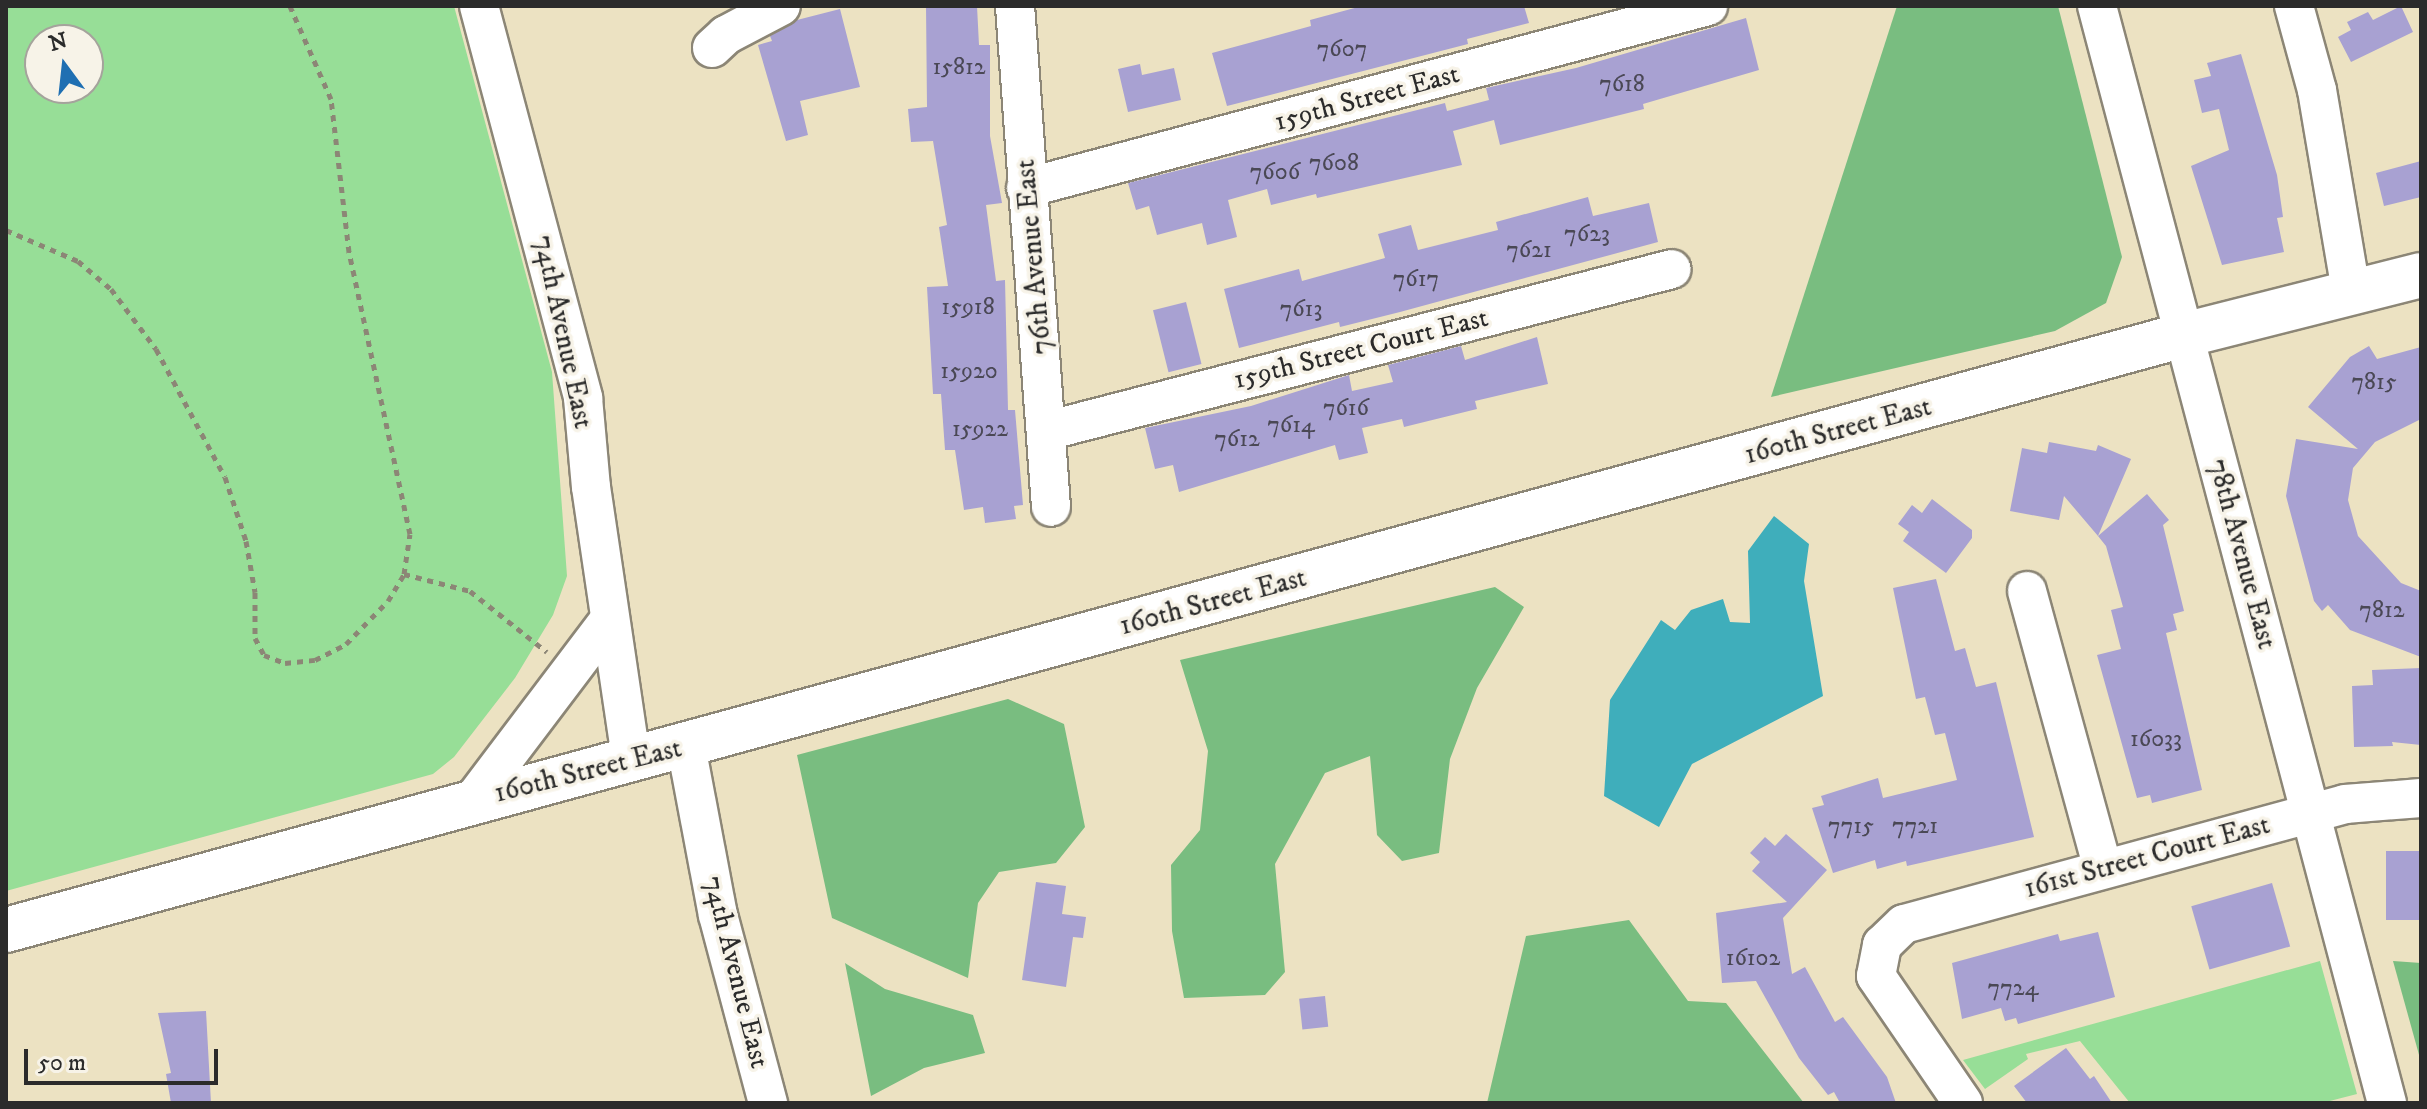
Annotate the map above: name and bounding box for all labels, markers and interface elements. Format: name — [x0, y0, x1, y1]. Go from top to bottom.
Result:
north arrow — [24, 24, 104, 104]
text: N — [46, 27, 70, 58]
house number: 7607 — [1317, 36, 1367, 64]
house number: 15812 — [932, 54, 986, 82]
street label: 159th Street East — [1271, 57, 1463, 139]
house number: 7618 — [1599, 71, 1645, 99]
house number: 7608 — [1309, 150, 1359, 178]
street label: 76th Avenue East — [1009, 158, 1059, 356]
house number: 7606 — [1250, 159, 1300, 187]
house number: 7623 — [1564, 221, 1610, 249]
street label: 74th Avenue East — [526, 232, 600, 432]
house number: 7621 — [1506, 237, 1552, 265]
house number: 7617 — [1393, 266, 1439, 294]
house number: 15918 — [941, 294, 995, 322]
house number: 7613 — [1280, 296, 1322, 324]
street label: 159th Street Court East — [1230, 301, 1492, 397]
house number: 15920 — [940, 358, 998, 386]
house number: 7815 — [2351, 369, 2397, 397]
street label: 160th Street East — [1741, 390, 1935, 472]
house number: 7616 — [1323, 395, 1369, 423]
house number: 7614 — [1267, 412, 1315, 440]
house number: 15922 — [952, 416, 1008, 444]
house number: 7612 — [1214, 426, 1260, 454]
street label: 78th Avenue East — [2201, 455, 2283, 653]
street label: 160th Street East — [1116, 561, 1310, 643]
house number: 7812 — [2359, 597, 2405, 625]
house number: 16033 — [2130, 726, 2182, 754]
street label: 160th Street East — [491, 732, 685, 810]
street label: 161st Street Court East — [2021, 808, 2273, 906]
house number: 7715 — [1828, 813, 1874, 841]
house number: 7721 — [1892, 813, 1938, 841]
street label: 74th Avenue East — [696, 872, 776, 1072]
house number: 16102 — [1726, 945, 1780, 973]
house number: 7724 — [1988, 975, 2038, 1003]
scale bar — [28, 1033, 222, 1083]
text: 50 m — [38, 1048, 86, 1078]

